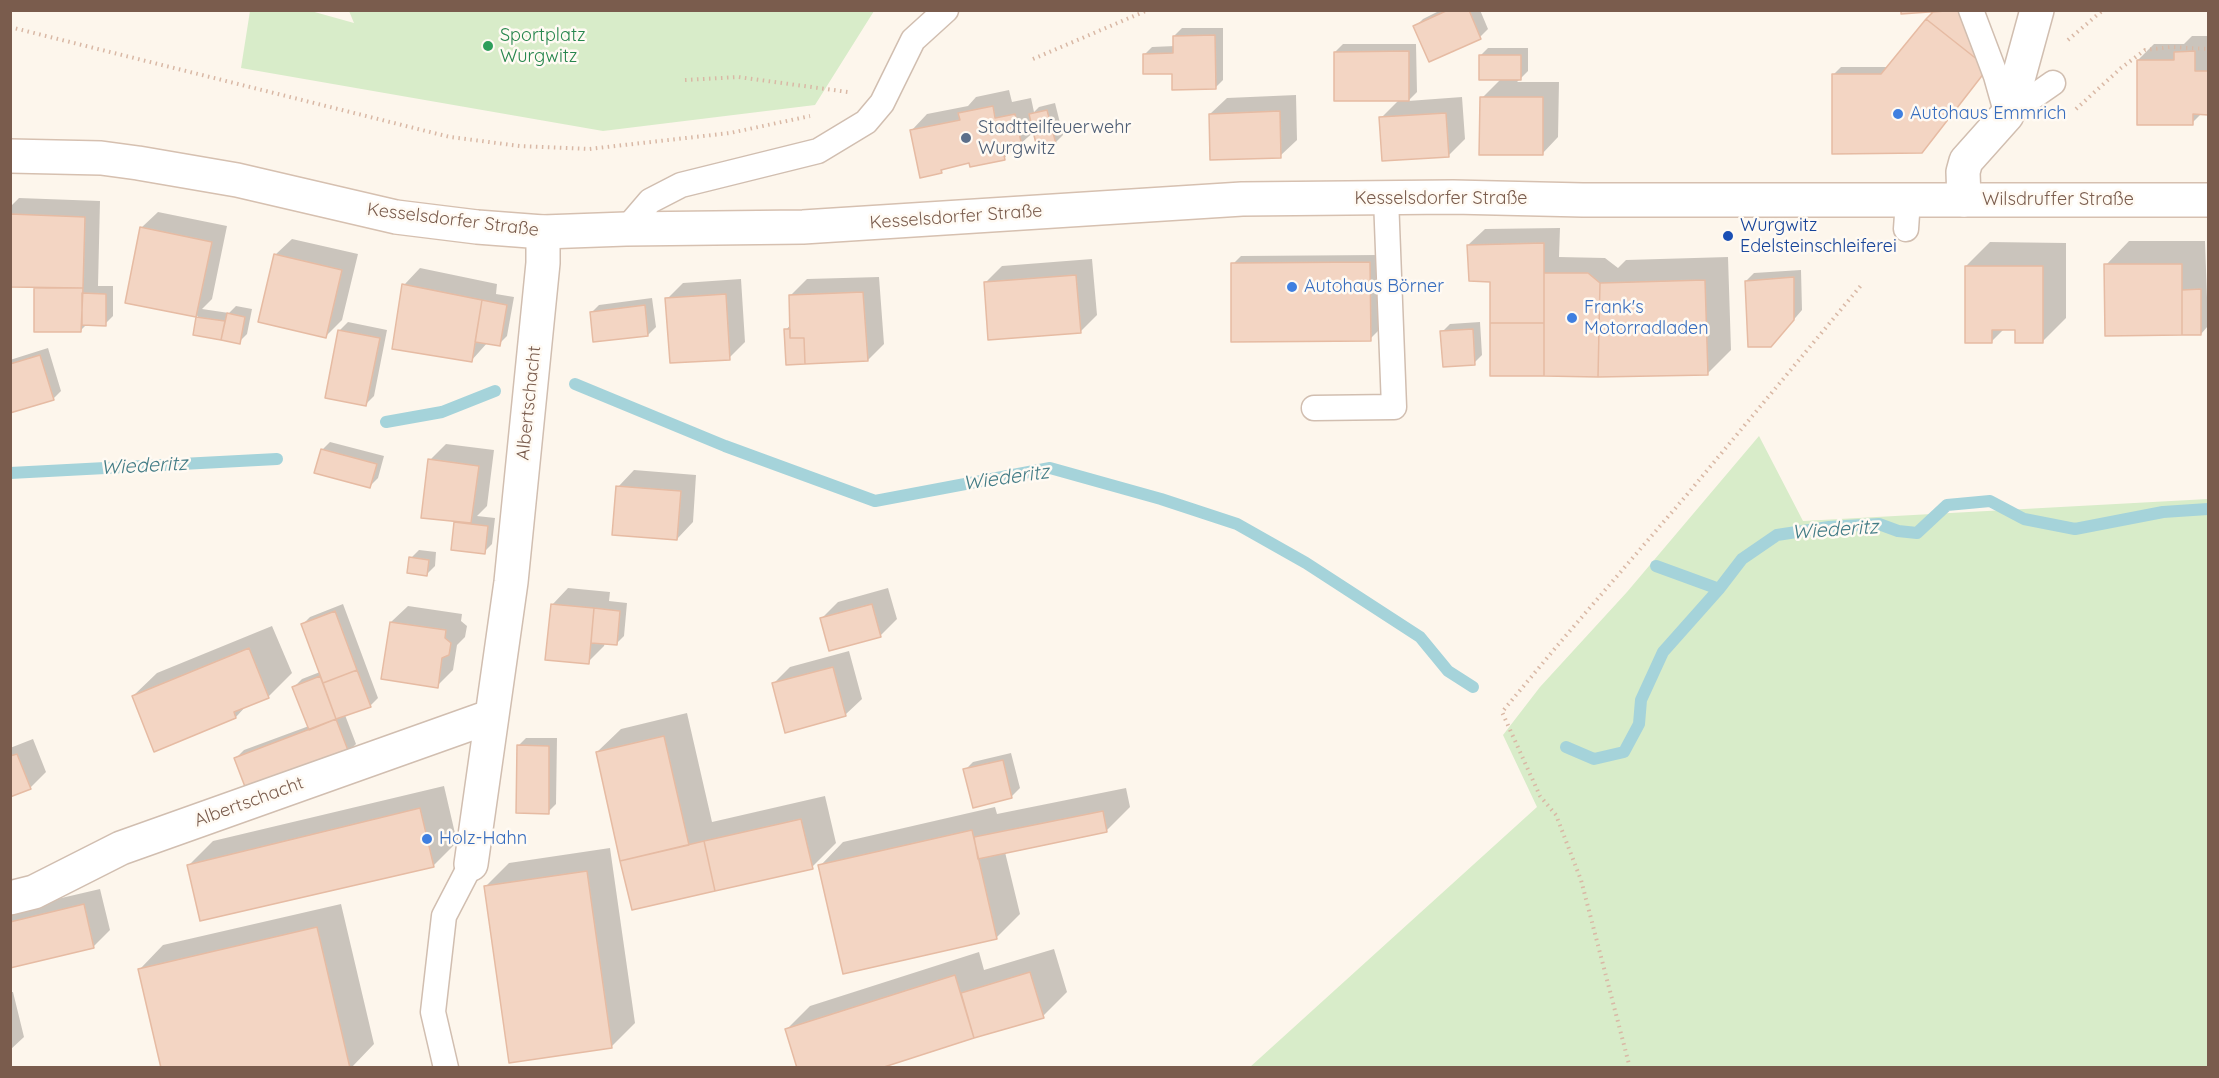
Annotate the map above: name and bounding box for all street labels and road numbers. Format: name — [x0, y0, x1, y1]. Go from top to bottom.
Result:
street label: Kesselsdorfer Straße — [1354, 188, 1528, 210]
street label: Wilsdruffer Straße — [1982, 189, 2134, 211]
street label: Kesselsdorfer Straße — [366, 199, 540, 241]
street label: Kesselsdorfer Straße — [869, 200, 1043, 234]
street label: Albertschacht — [512, 345, 546, 461]
street label: Albertschacht — [191, 772, 307, 832]

